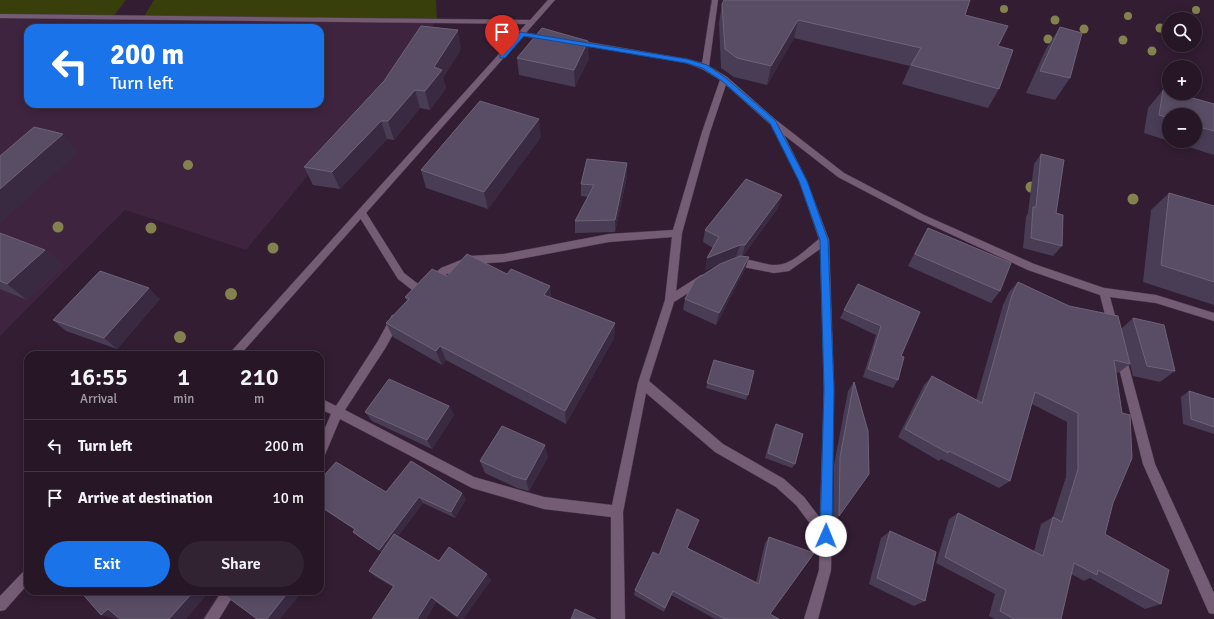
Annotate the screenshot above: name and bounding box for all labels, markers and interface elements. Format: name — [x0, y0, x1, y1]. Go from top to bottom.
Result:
map controls — [1162, 12, 1202, 148]
button: search — [1162, 12, 1202, 52]
pin — [485, 15, 519, 56]
icon: arrive — [491, 21, 513, 43]
text: 200 m — [110, 38, 184, 72]
icon: left — [44, 40, 96, 92]
button: + — [1162, 60, 1202, 100]
text: Turn left — [110, 72, 173, 94]
button: − — [1162, 108, 1202, 148]
text: 16:55 — [69, 362, 128, 392]
text: 1 — [177, 362, 190, 392]
text: 210 — [240, 362, 279, 392]
text: Arrival — [80, 391, 117, 407]
text: min — [173, 391, 194, 407]
text: m — [254, 391, 264, 407]
icon: left — [44, 435, 66, 457]
text: Turn left — [78, 437, 132, 455]
text: 200 m — [264, 437, 304, 455]
icon: arrive — [44, 487, 66, 509]
text: Arrive at destination — [78, 489, 213, 507]
text: 10 m — [273, 489, 304, 507]
position arrow — [805, 515, 847, 557]
button: Exit — [44, 541, 170, 587]
button: Share — [178, 541, 304, 587]

